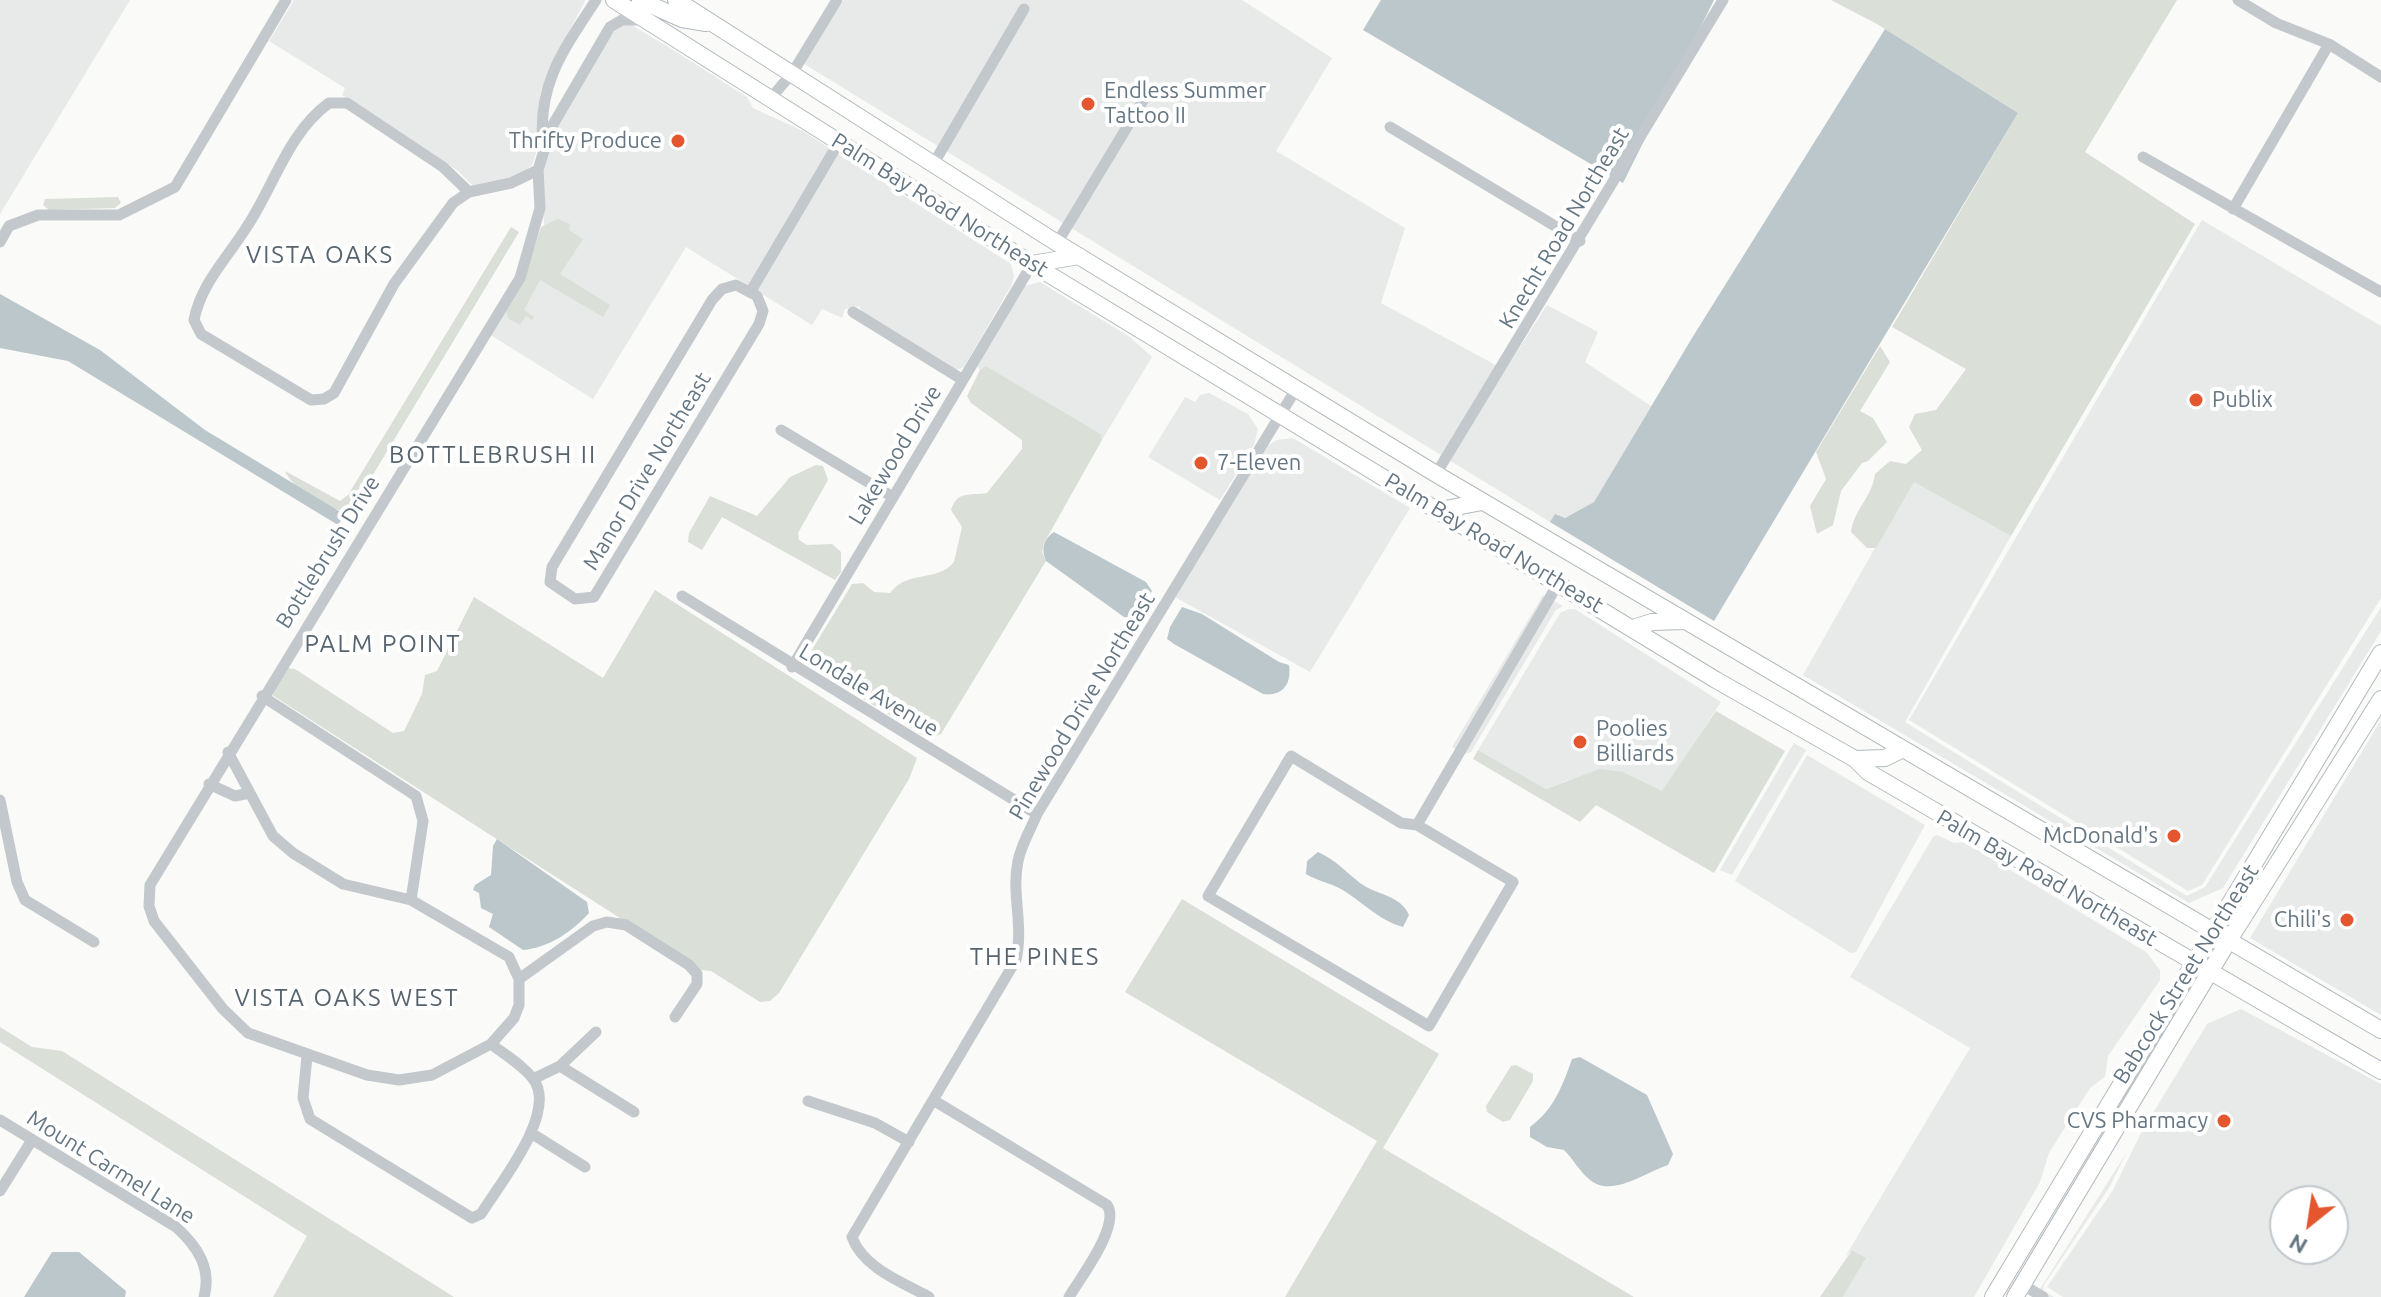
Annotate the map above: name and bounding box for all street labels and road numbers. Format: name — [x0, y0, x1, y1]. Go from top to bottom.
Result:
street label: Knecht Road Northeast — [1493, 123, 1635, 333]
street label: Palm Bay Road Northeast — [827, 127, 1053, 283]
street label: Manor Drive Northeast — [577, 367, 717, 575]
street label: Lakewood Drive — [843, 380, 947, 530]
street label: Palm Bay Road Northeast — [1380, 467, 1608, 619]
street label: Bottlebrush Drive — [270, 471, 386, 633]
street label: Pinewood Drive Northeast — [1004, 587, 1160, 825]
street label: Londale Avenue — [795, 638, 943, 742]
street label: Palm Bay Road Northeast — [1932, 804, 2162, 952]
street label: Babcock Street Northeast — [2108, 859, 2264, 1089]
street label: Mount Carmel Lane — [22, 1105, 200, 1229]

